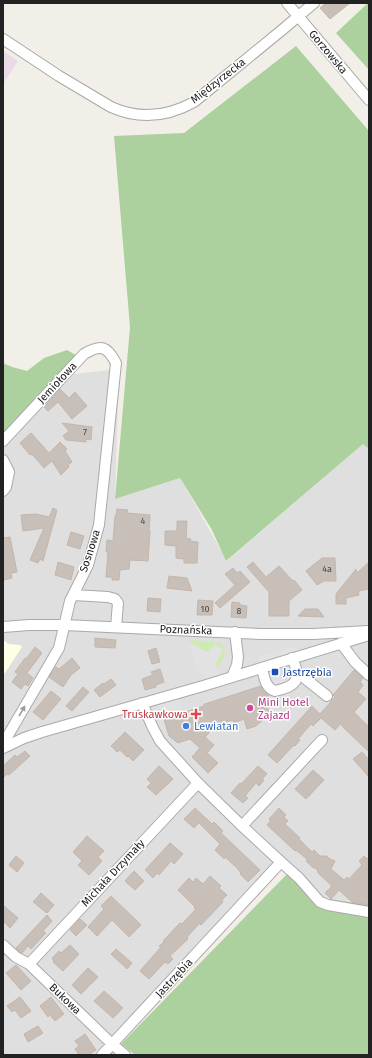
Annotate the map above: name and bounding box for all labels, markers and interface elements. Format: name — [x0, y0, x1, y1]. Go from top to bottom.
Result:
street label: Gorzowska — [306, 27, 350, 77]
street label: Międzyrzecka — [188, 56, 248, 106]
street label: Jemiołowa — [35, 360, 79, 406]
house number: 7 — [83, 427, 87, 437]
house number: 4 — [141, 516, 146, 526]
street label: Sosnowa — [77, 528, 103, 574]
house number: 4a — [322, 564, 332, 574]
house number: 10 — [201, 604, 209, 614]
house number: 8 — [237, 606, 242, 616]
street label: Poznańska — [159, 623, 213, 637]
place label: Jastrzębia — [283, 666, 332, 679]
marker: Jastrzębia — [270, 667, 280, 677]
place label: Mini Hotel Zajazd — [258, 696, 309, 722]
marker: Mini Hotel Zajazd — [245, 703, 255, 713]
one-way arrow — [19, 705, 26, 717]
place label: Truskawkowa — [122, 708, 188, 721]
marker: Truskawkowa — [191, 709, 201, 719]
place label: Lewiatan — [194, 720, 239, 733]
marker: Lewiatan — [181, 721, 191, 731]
street label: Michała Drzymały — [79, 836, 148, 909]
street label: Jastrzębia — [153, 956, 195, 1000]
street label: Bukowa — [47, 981, 83, 1017]

